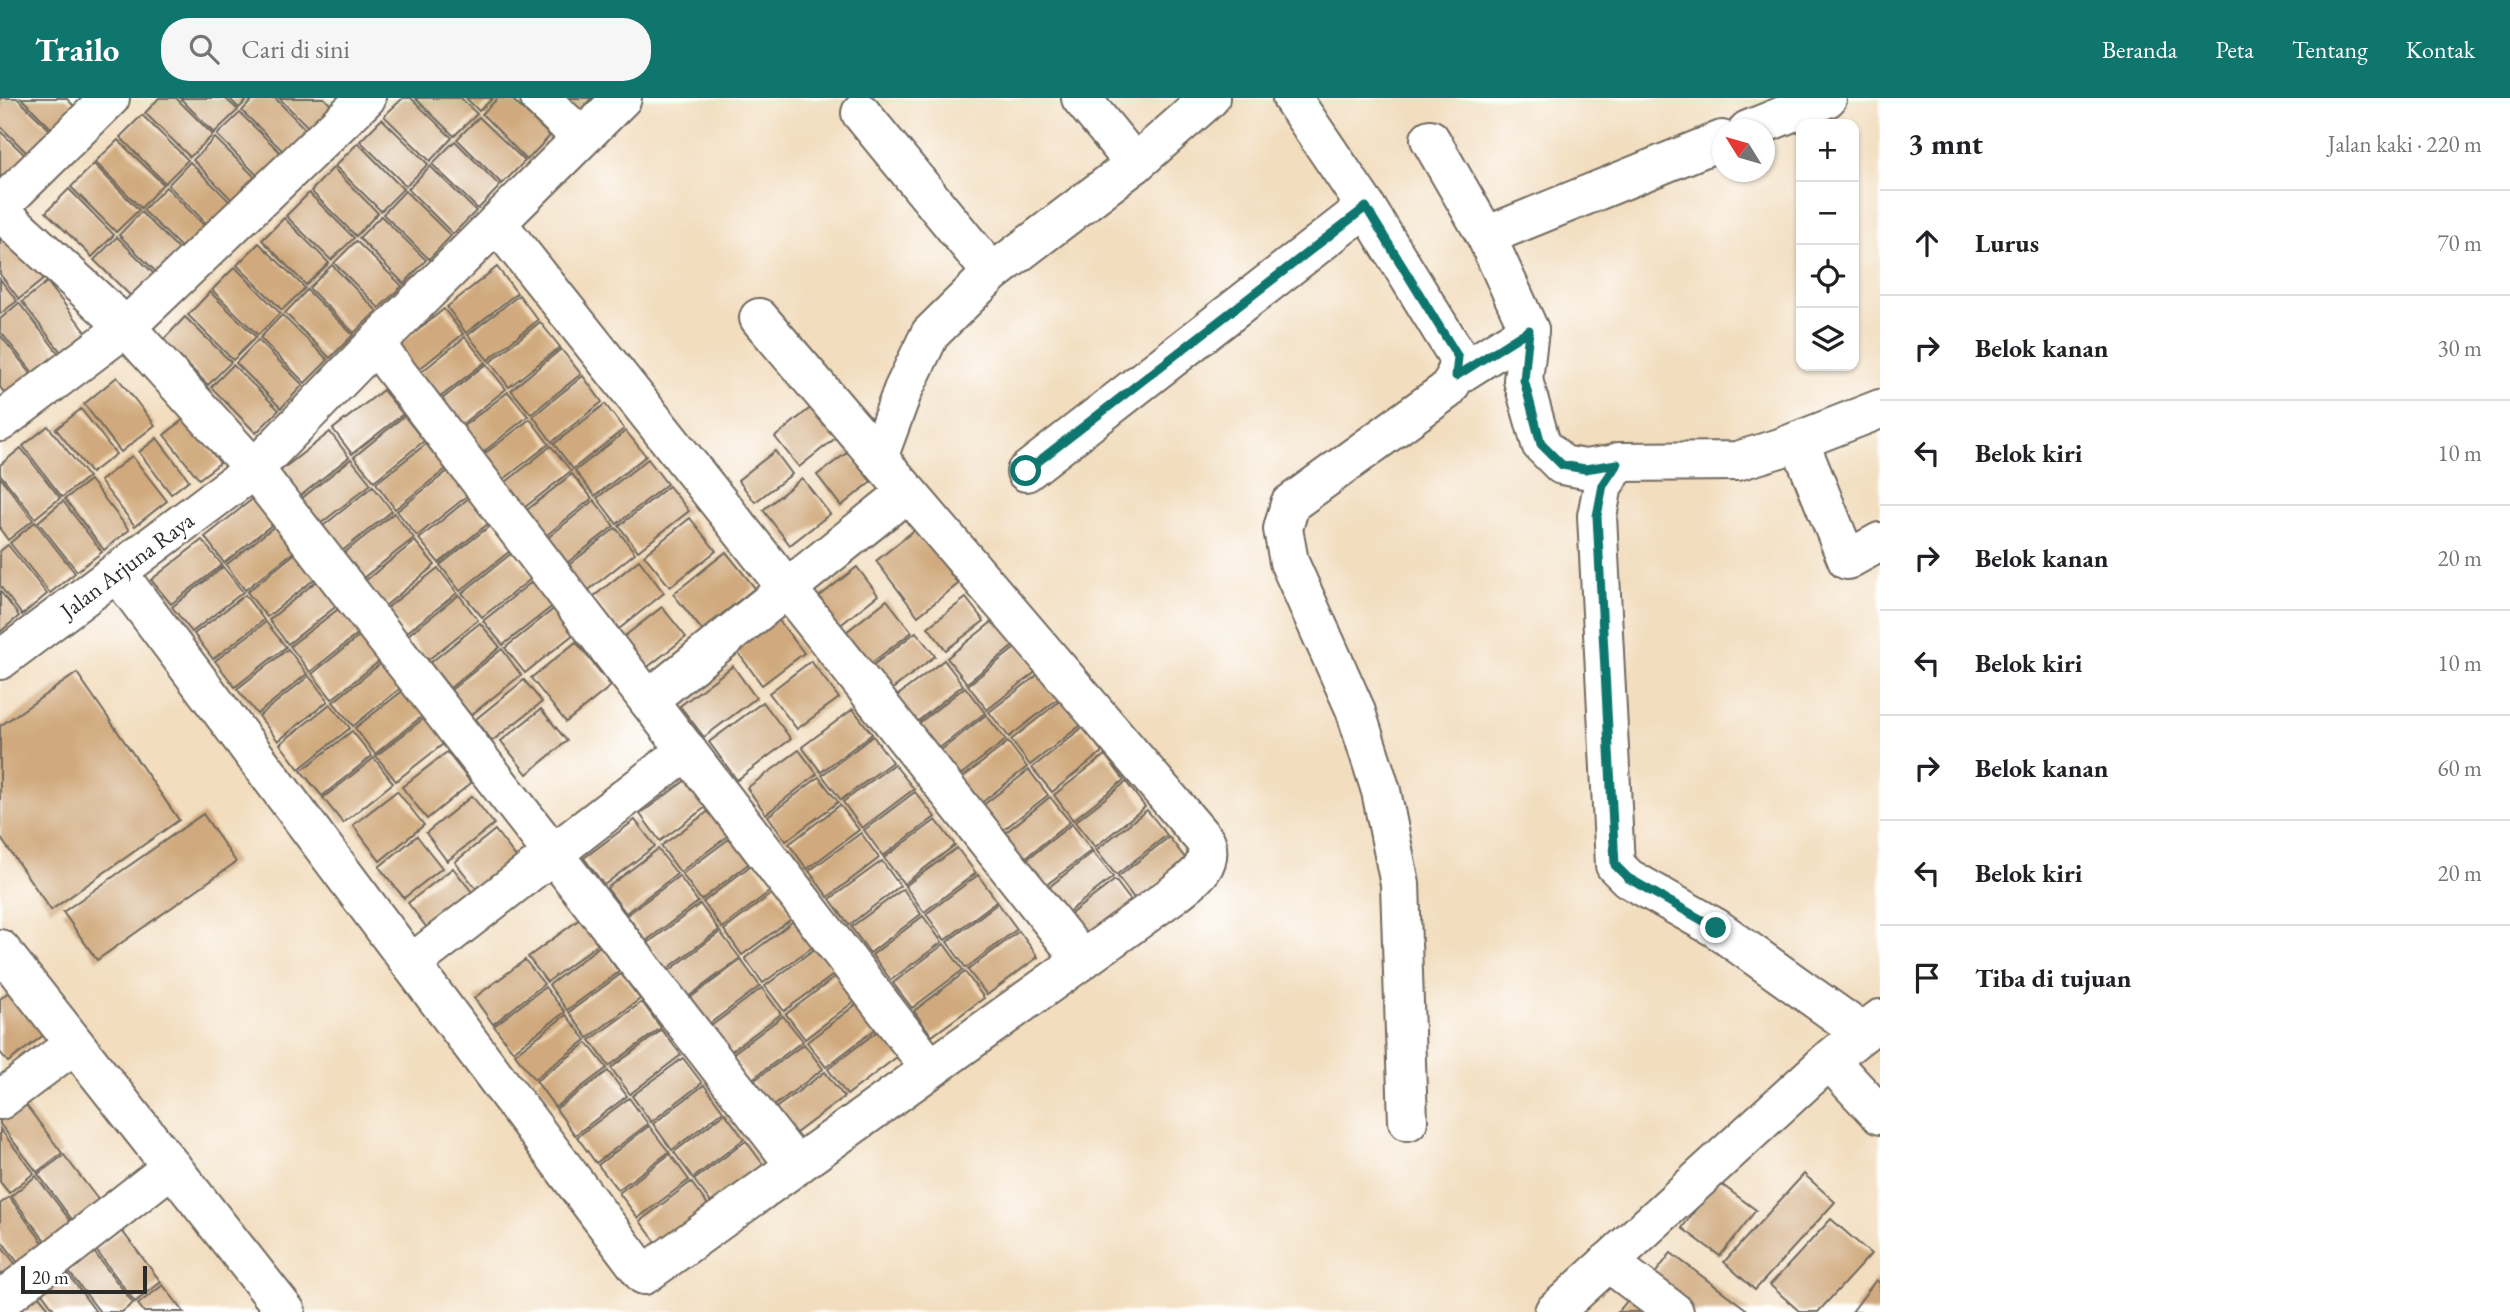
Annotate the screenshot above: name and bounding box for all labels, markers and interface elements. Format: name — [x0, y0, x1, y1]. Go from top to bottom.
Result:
search box — [161, 18, 651, 81]
text: Trailo — [35, 28, 119, 71]
icon: search — [185, 30, 223, 68]
text: Cari di sini — [241, 32, 350, 66]
text: Beranda — [2102, 34, 2177, 65]
text: Peta — [2215, 34, 2254, 65]
text: Tentang — [2292, 34, 2368, 65]
text: Kontak — [2406, 34, 2475, 65]
north arrow — [1712, 119, 1775, 182]
map controls — [1796, 119, 1859, 371]
button: + — [1796, 119, 1859, 182]
text: 3 mnt — [1908, 124, 1983, 163]
text: Jalan kaki · 220 m — [2328, 129, 2482, 159]
button: − — [1796, 182, 1859, 245]
icon: ahead — [1908, 224, 1946, 262]
text: Lurus — [1975, 226, 2039, 260]
text: 70 m — [2437, 228, 2482, 258]
button: locate — [1796, 245, 1859, 308]
button: layers — [1796, 308, 1859, 371]
icon: right — [1908, 329, 1946, 367]
text: Belok kanan — [1975, 331, 2109, 365]
text: 30 m — [2437, 333, 2482, 363]
icon: left — [1908, 434, 1946, 472]
text: Belok kiri — [1975, 436, 2082, 470]
text: 10 m — [2437, 438, 2482, 468]
route start — [1010, 455, 1041, 486]
street label: Jalan Arjuna Raya — [53, 505, 200, 626]
icon: right — [1908, 539, 1946, 577]
text: Belok kanan — [1975, 541, 2109, 575]
text: 20 m — [2437, 543, 2482, 573]
icon: left — [1908, 644, 1946, 682]
text: Belok kiri — [1975, 646, 2082, 680]
text: 10 m — [2437, 648, 2482, 678]
icon: right — [1908, 749, 1946, 787]
text: Belok kanan — [1975, 751, 2109, 785]
text: 60 m — [2437, 753, 2482, 783]
icon: left — [1908, 854, 1946, 892]
text: Belok kiri — [1975, 856, 2082, 890]
text: 20 m — [2437, 858, 2482, 888]
route end — [1700, 912, 1731, 943]
icon: arrive — [1908, 959, 1946, 997]
text: Tiba di tujuan — [1975, 961, 2131, 995]
scale bar — [21, 1263, 147, 1295]
text: 20 m — [32, 1265, 69, 1290]

